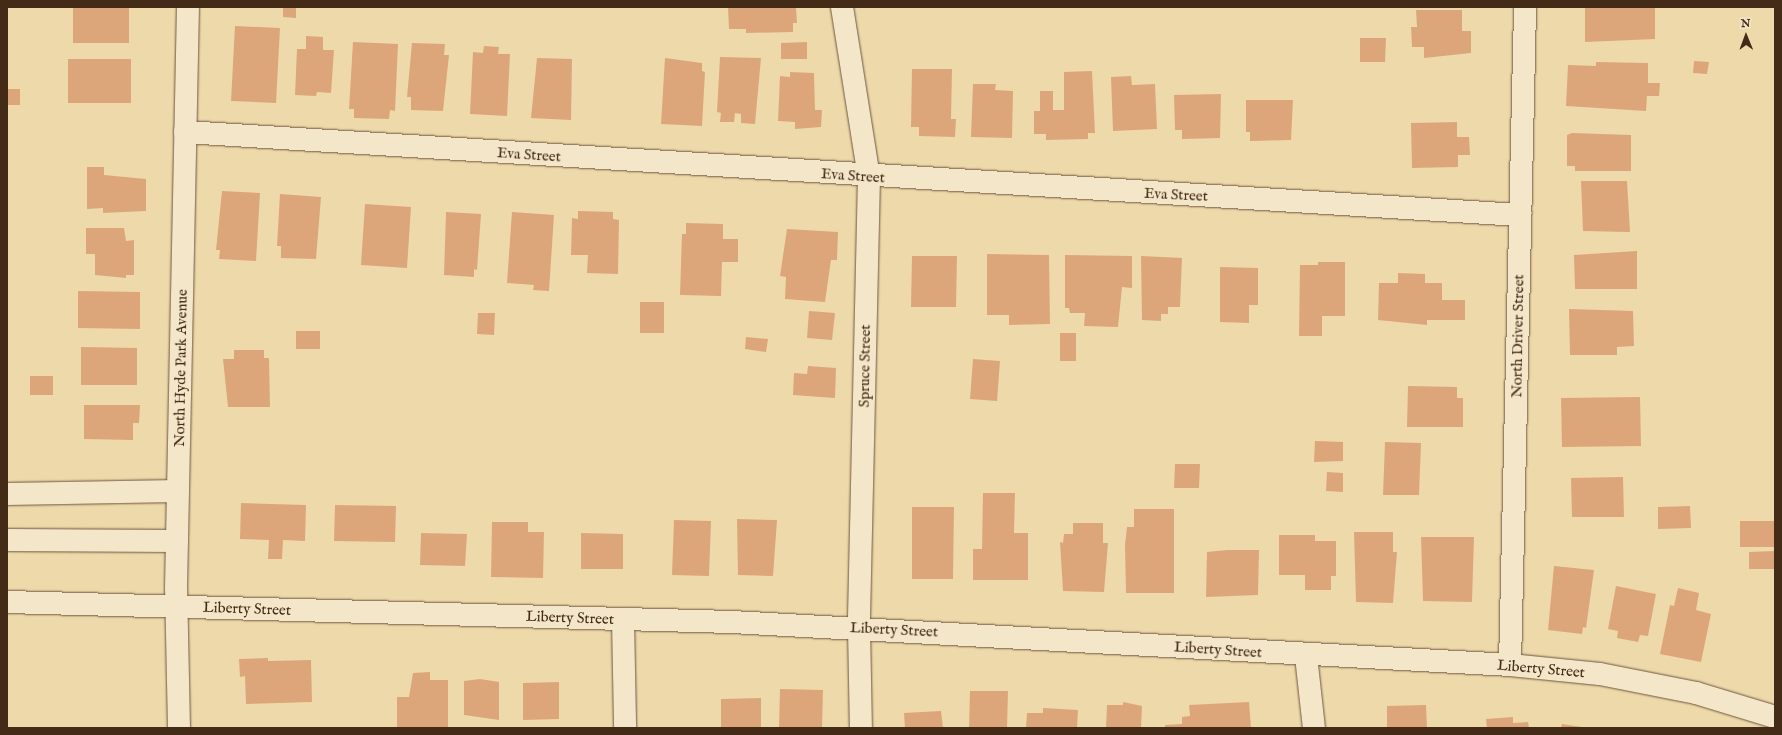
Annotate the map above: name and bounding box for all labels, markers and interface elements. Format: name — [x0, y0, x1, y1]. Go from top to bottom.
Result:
north arrow — [1726, 16, 1766, 56]
text: N — [1741, 17, 1751, 31]
street label: Eva Street — [496, 144, 562, 166]
street label: Eva Street — [820, 165, 886, 187]
street label: Eva Street — [1144, 184, 1208, 206]
street label: North Driver Street — [1508, 274, 1528, 398]
street label: North Hyde Park Avenue — [171, 289, 191, 447]
street label: Spruce Street — [855, 324, 875, 408]
street label: Liberty Street — [203, 598, 291, 620]
street label: Liberty Street — [526, 607, 614, 629]
street label: Liberty Street — [850, 619, 938, 641]
street label: Liberty Street — [1173, 638, 1263, 662]
street label: Liberty Street — [1496, 656, 1586, 682]

